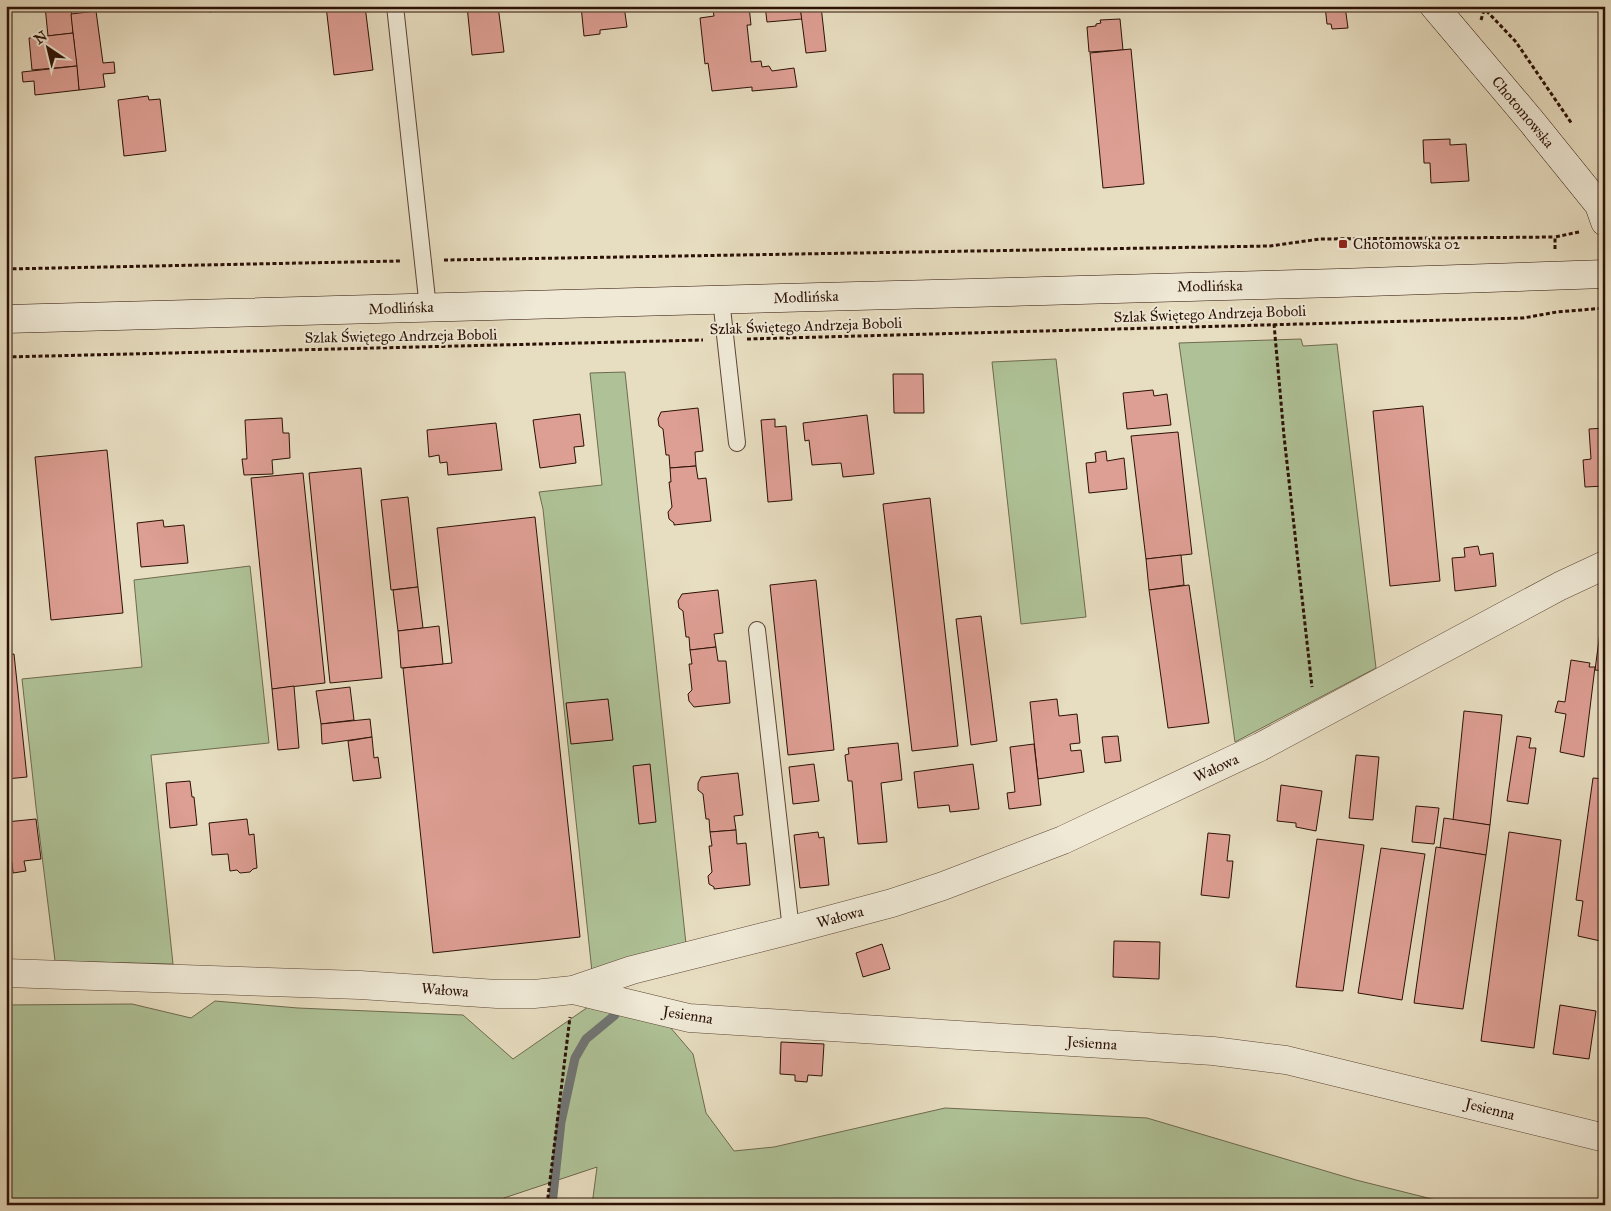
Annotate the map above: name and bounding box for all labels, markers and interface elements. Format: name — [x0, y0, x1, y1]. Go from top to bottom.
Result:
north arrow — [22, 22, 72, 72]
text: N — [31, 27, 51, 48]
street label: Chotomowska — [1488, 73, 1559, 152]
place label: Chotomowska 02 — [1353, 235, 1461, 253]
marker: Chotomowska 02 — [1337, 238, 1349, 250]
street label: Modlińska — [1177, 276, 1244, 296]
street label: Modlińska — [773, 287, 840, 307]
street label: Modlińska — [368, 298, 435, 318]
street label: Szlak Świętego Andrzeja Boboli — [1113, 301, 1307, 326]
street label: Szlak Świętego Andrzeja Boboli — [709, 313, 903, 338]
street label: Szlak Świętego Andrzeja Boboli — [304, 324, 498, 347]
street label: Wałowa — [1191, 750, 1242, 786]
street label: Wałowa — [815, 902, 866, 932]
street label: Wałowa — [421, 979, 470, 1001]
street label: Jesienna — [660, 1002, 715, 1029]
street label: Jesienna — [1064, 1032, 1118, 1055]
street label: Jesienna — [1461, 1094, 1517, 1125]

